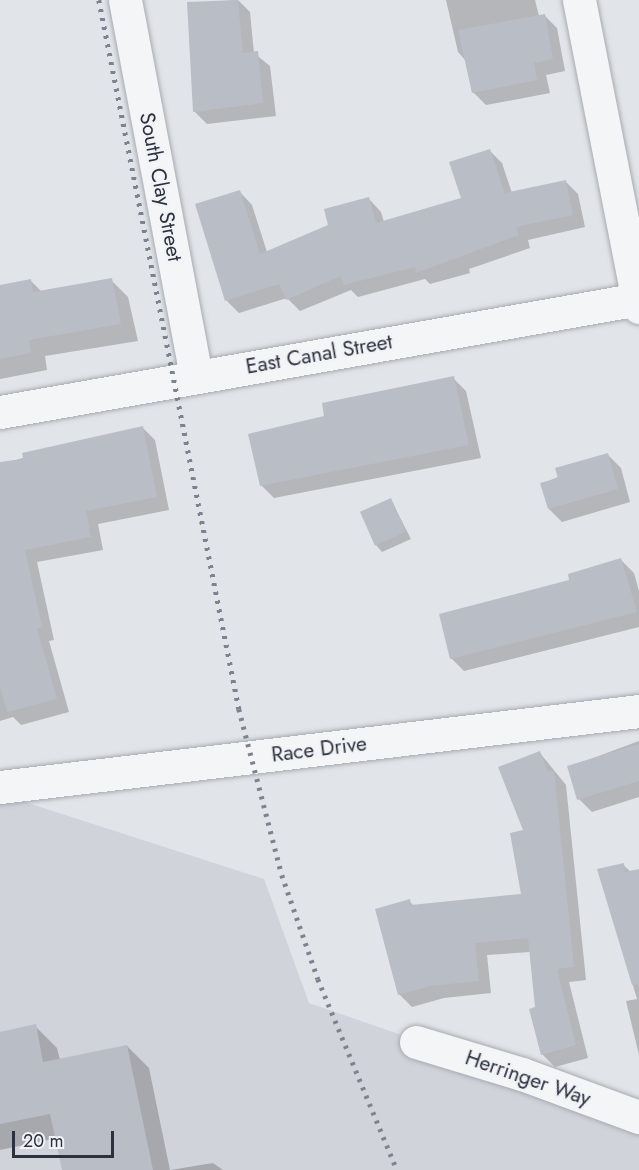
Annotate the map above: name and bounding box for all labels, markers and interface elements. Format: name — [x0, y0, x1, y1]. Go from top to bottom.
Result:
street label: South Clay Street — [134, 110, 188, 264]
street label: East Canal Street — [244, 329, 394, 379]
street label: Race Drive — [270, 731, 368, 767]
street label: Herringer Way — [462, 1045, 594, 1111]
scale bar — [15, 1119, 117, 1157]
text: 20 m — [23, 1128, 63, 1154]

